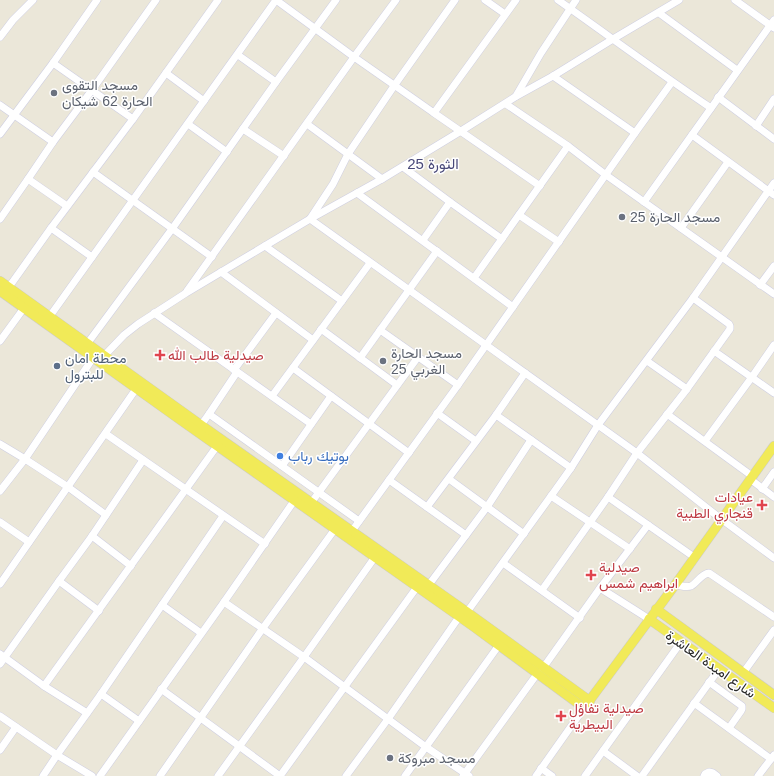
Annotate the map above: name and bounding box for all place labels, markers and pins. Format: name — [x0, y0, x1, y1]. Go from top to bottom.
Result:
place label: مسجد التقوى الحارة 62 شيكان — [62, 77, 153, 110]
marker: مسجد التقوى الحارة 62 شيكان — [49, 88, 59, 98]
place label: مسجد الحارة 25 — [630, 209, 720, 226]
marker: مسجد الحارة 25 — [617, 212, 627, 222]
place label: مسجد الحارة 25 الغربي — [391, 345, 462, 381]
place label: صيدلية طالب الله — [168, 347, 264, 364]
place label: محطة امان للبترول — [65, 350, 126, 384]
marker: صيدلية طالب الله — [155, 350, 165, 360]
marker: مسجد الحارة 25 الغربي — [378, 356, 388, 366]
marker: محطة امان للبترول — [52, 361, 62, 371]
place label: بوتيك رباب — [288, 448, 349, 465]
marker: بوتيك رباب — [275, 451, 285, 461]
place label: عيادات قنجاري الطبية — [676, 489, 753, 525]
marker: عيادات قنجاري الطبية — [756, 499, 768, 511]
place label: صيدلية ابراهيم شمس — [599, 559, 678, 592]
marker: صيدلية ابراهيم شمس — [586, 570, 596, 580]
place label: صيدلية تفاؤل البيطرية — [569, 700, 644, 733]
marker: صيدلية تفاؤل البيطرية — [556, 711, 566, 721]
place label: مسجد مبروكة — [398, 750, 475, 767]
marker: مسجد مبروكة — [385, 753, 395, 763]

